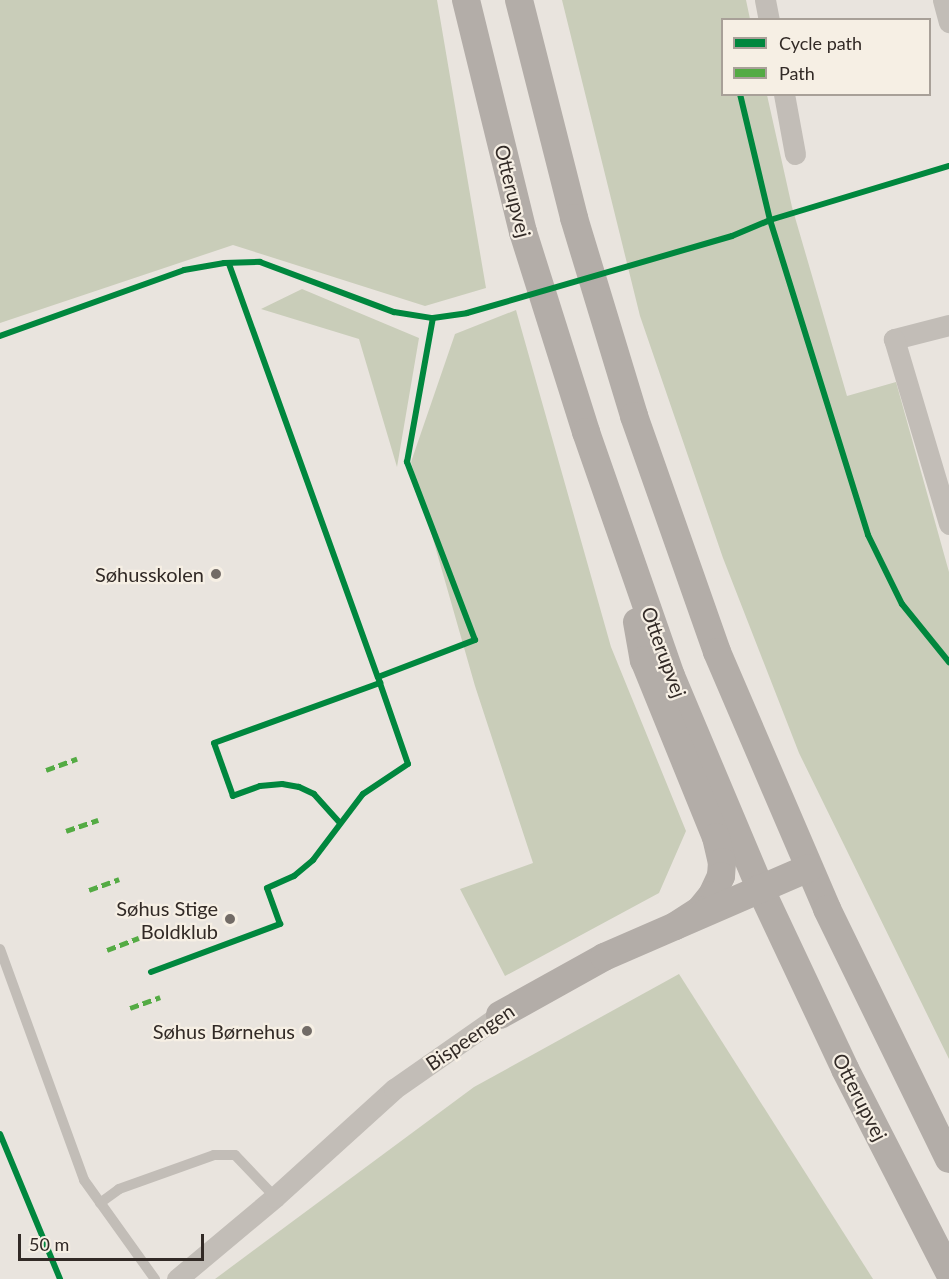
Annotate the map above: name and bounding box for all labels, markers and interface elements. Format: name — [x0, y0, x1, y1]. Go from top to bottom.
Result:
legend — [721, 18, 931, 96]
text: Cycle path — [779, 32, 862, 54]
text: Path — [779, 62, 815, 84]
street label: Otterupvej — [490, 142, 536, 240]
place label: Søhusskolen — [95, 562, 204, 586]
marker: Søhusskolen — [209, 567, 223, 581]
street label: Otterupvej — [636, 603, 692, 701]
place label: Søhus Stige Boldklub — [116, 896, 218, 943]
marker: Søhus Stige Boldklub — [223, 912, 237, 926]
street label: Bispeengen — [421, 999, 519, 1075]
place label: Søhus Børnehus — [153, 1019, 295, 1043]
marker: Søhus Børnehus — [300, 1024, 314, 1038]
street label: Otterupvej — [828, 1049, 892, 1145]
scale bar — [21, 1222, 207, 1260]
text: 50 m — [29, 1233, 69, 1255]

